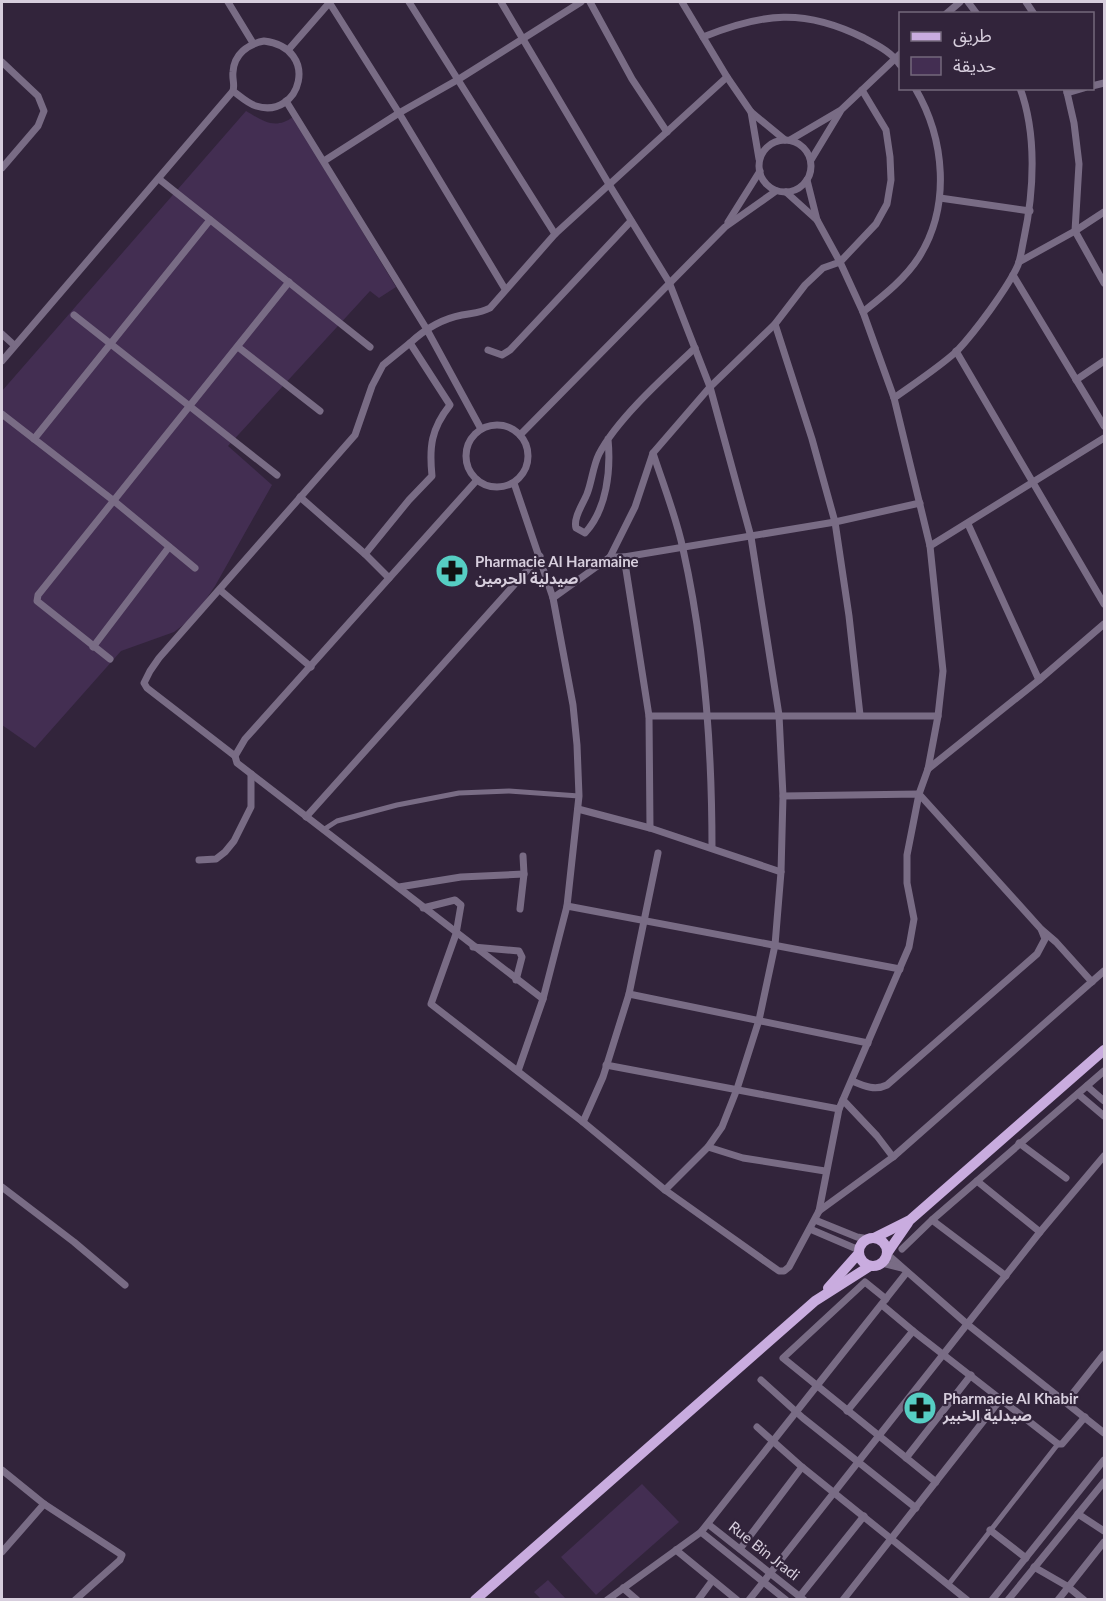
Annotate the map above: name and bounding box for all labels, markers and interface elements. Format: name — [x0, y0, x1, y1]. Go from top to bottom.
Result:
legend — [899, 12, 1094, 90]
text: طريق — [953, 24, 992, 47]
text: حديقة — [953, 54, 996, 76]
place label: Pharmacie Al Haramaine صيدلية الحرمين — [475, 552, 639, 588]
pharmacy icon: Pharmacie Al Haramaine صيدلية الحرمين — [434, 553, 470, 589]
place label: Pharmacie Al Khabir صيدلية الخبير — [942, 1389, 1079, 1425]
pharmacy icon: Pharmacie Al Khabir صيدلية الخبير — [902, 1390, 938, 1426]
street label: Rue Bin Jradi — [726, 1517, 804, 1583]

